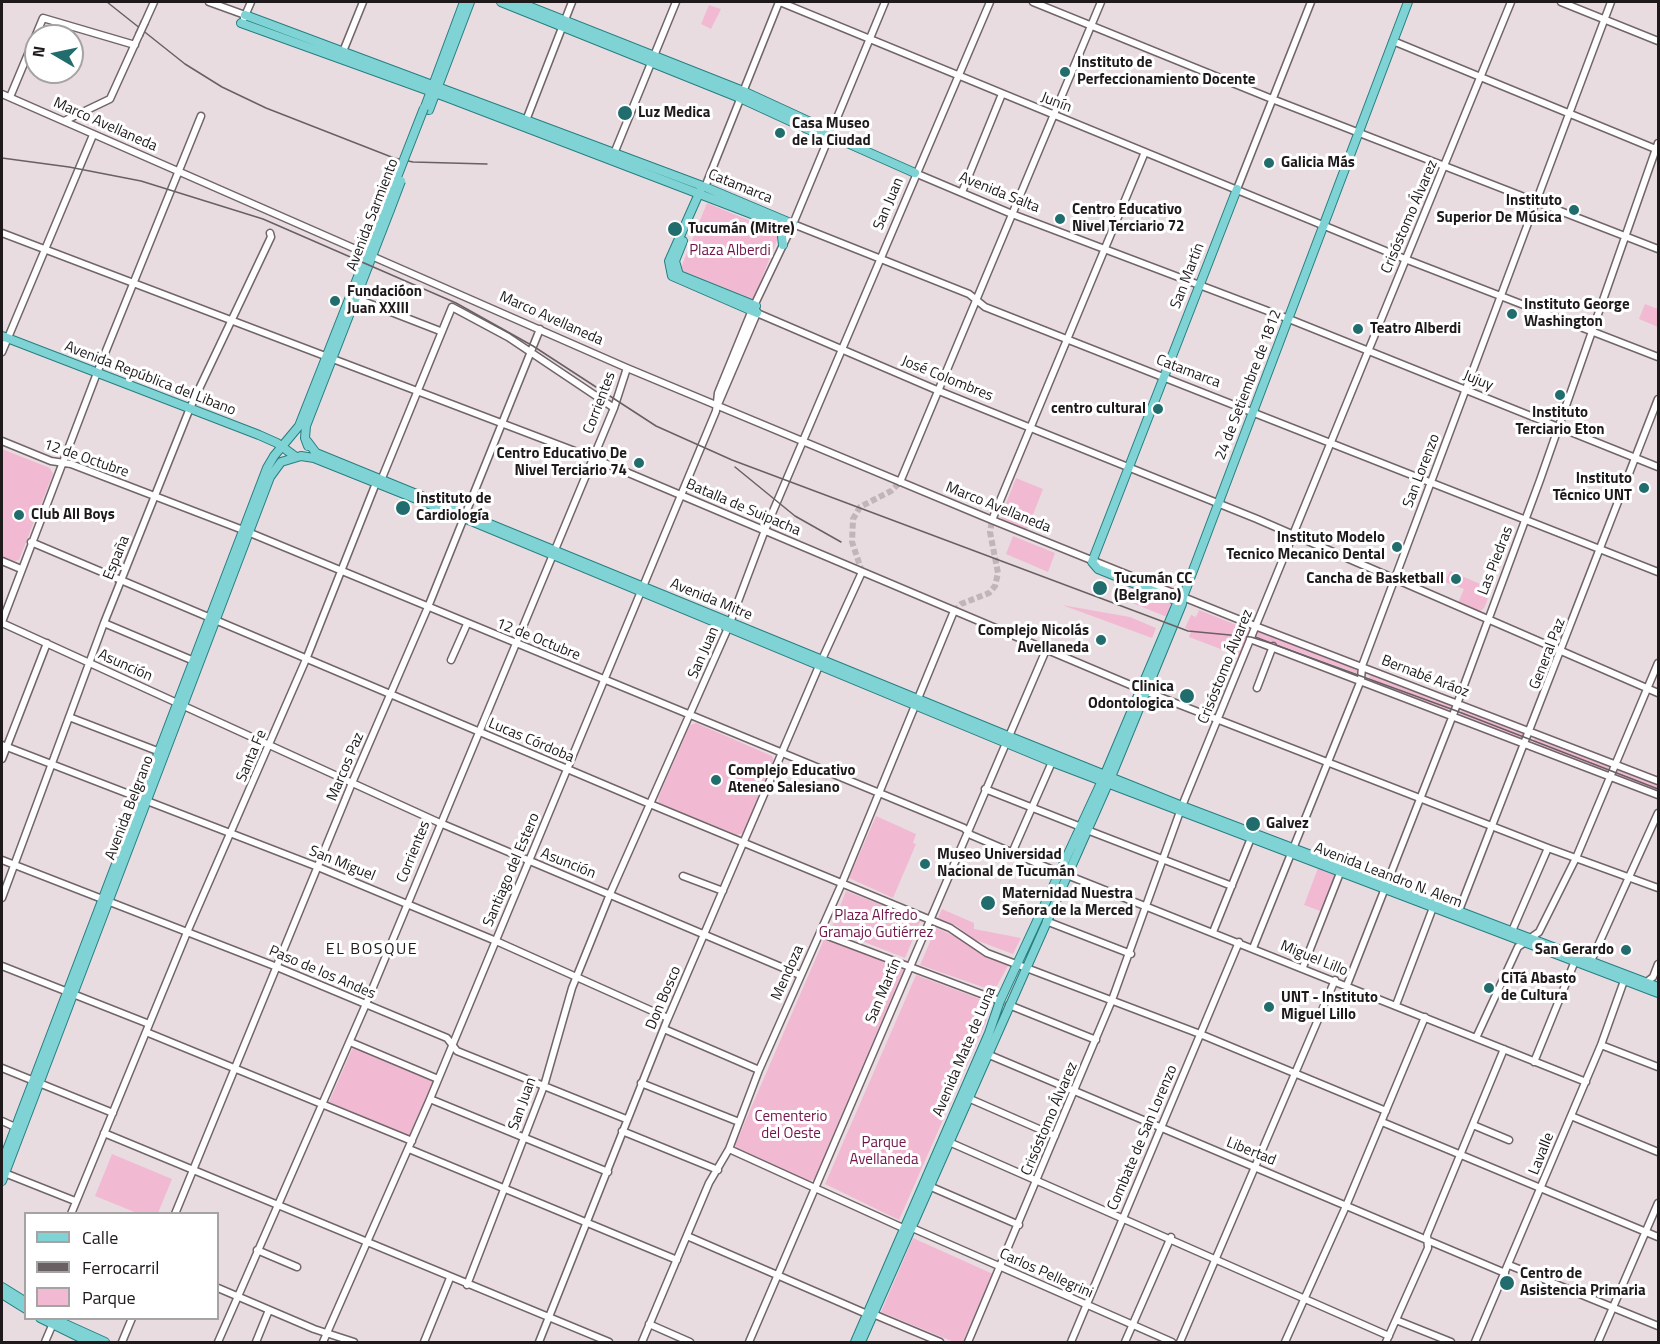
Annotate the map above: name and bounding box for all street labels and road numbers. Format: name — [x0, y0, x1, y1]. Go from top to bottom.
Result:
street label: Junín — [1038, 89, 1074, 117]
street label: Marco Avellaneda — [50, 94, 160, 156]
street label: Avenida Sarmiento — [343, 156, 403, 274]
street label: Crisóstomo Álvarez — [1378, 157, 1442, 277]
street label: Catamarca — [705, 166, 775, 208]
street label: Avenida Salta — [956, 169, 1042, 217]
street label: San Juan — [870, 175, 908, 233]
street label: San Martín — [1167, 241, 1209, 311]
street label: Marco Avellaneda — [496, 288, 606, 350]
street label: 24 de Setiembre de 1812 — [1212, 307, 1286, 463]
street label: Avenida República del Libano — [62, 338, 238, 420]
street label: Catamarca — [1153, 351, 1223, 393]
street label: José Colombres — [898, 352, 996, 406]
street label: Jujuy — [1460, 367, 1496, 395]
street label: Corrientes — [580, 369, 620, 437]
street label: San Lorenzo — [1400, 432, 1444, 510]
street label: 12 de Octubre — [41, 436, 131, 482]
street label: Batalla de Suipacha — [683, 476, 803, 540]
street label: Marco Avellaneda — [943, 479, 1053, 537]
street label: Las Piedras — [1475, 524, 1517, 598]
street label: España — [100, 533, 134, 583]
street label: Avenida Mitre — [667, 575, 755, 625]
street label: Crisóstomo Álvarez — [1195, 607, 1257, 727]
street label: 12 de Octubre — [493, 615, 583, 665]
street label: General Paz — [1526, 616, 1570, 692]
street label: San Juan — [685, 624, 723, 682]
street label: Asunción — [95, 646, 155, 686]
street label: Bernabé Aráoz — [1379, 652, 1471, 702]
street label: Lucas Córdoba — [485, 715, 577, 767]
street label: Santa Fe — [233, 727, 271, 785]
street label: Marcos Paz — [323, 730, 369, 804]
street label: Avenida Belgrano — [102, 753, 158, 863]
street label: Santiago del Estero — [480, 810, 544, 930]
street label: Corrientes — [393, 818, 435, 886]
street label: Avenida Leandro N. Alem — [1311, 839, 1465, 913]
street label: San Miguel — [306, 843, 378, 885]
street label: Asunción — [538, 845, 598, 883]
street label: Miguel Lillo — [1278, 937, 1350, 981]
street label: Paso de los Andes — [266, 942, 378, 1004]
street label: Mendoza — [768, 943, 808, 1003]
street label: San Martín — [862, 956, 906, 1026]
street label: Don Bosco — [643, 963, 685, 1033]
street label: Avenida Mate de Luna — [930, 984, 1000, 1120]
street label: Crisóstomo Álvarez — [1018, 1059, 1082, 1179]
street label: Combate de San Lorenzo — [1104, 1063, 1182, 1213]
street label: San Juan — [505, 1075, 541, 1133]
street label: Lavalle — [1525, 1130, 1559, 1178]
street label: Libertad — [1224, 1134, 1278, 1170]
street label: Carlos Pellegrini — [996, 1245, 1096, 1303]

